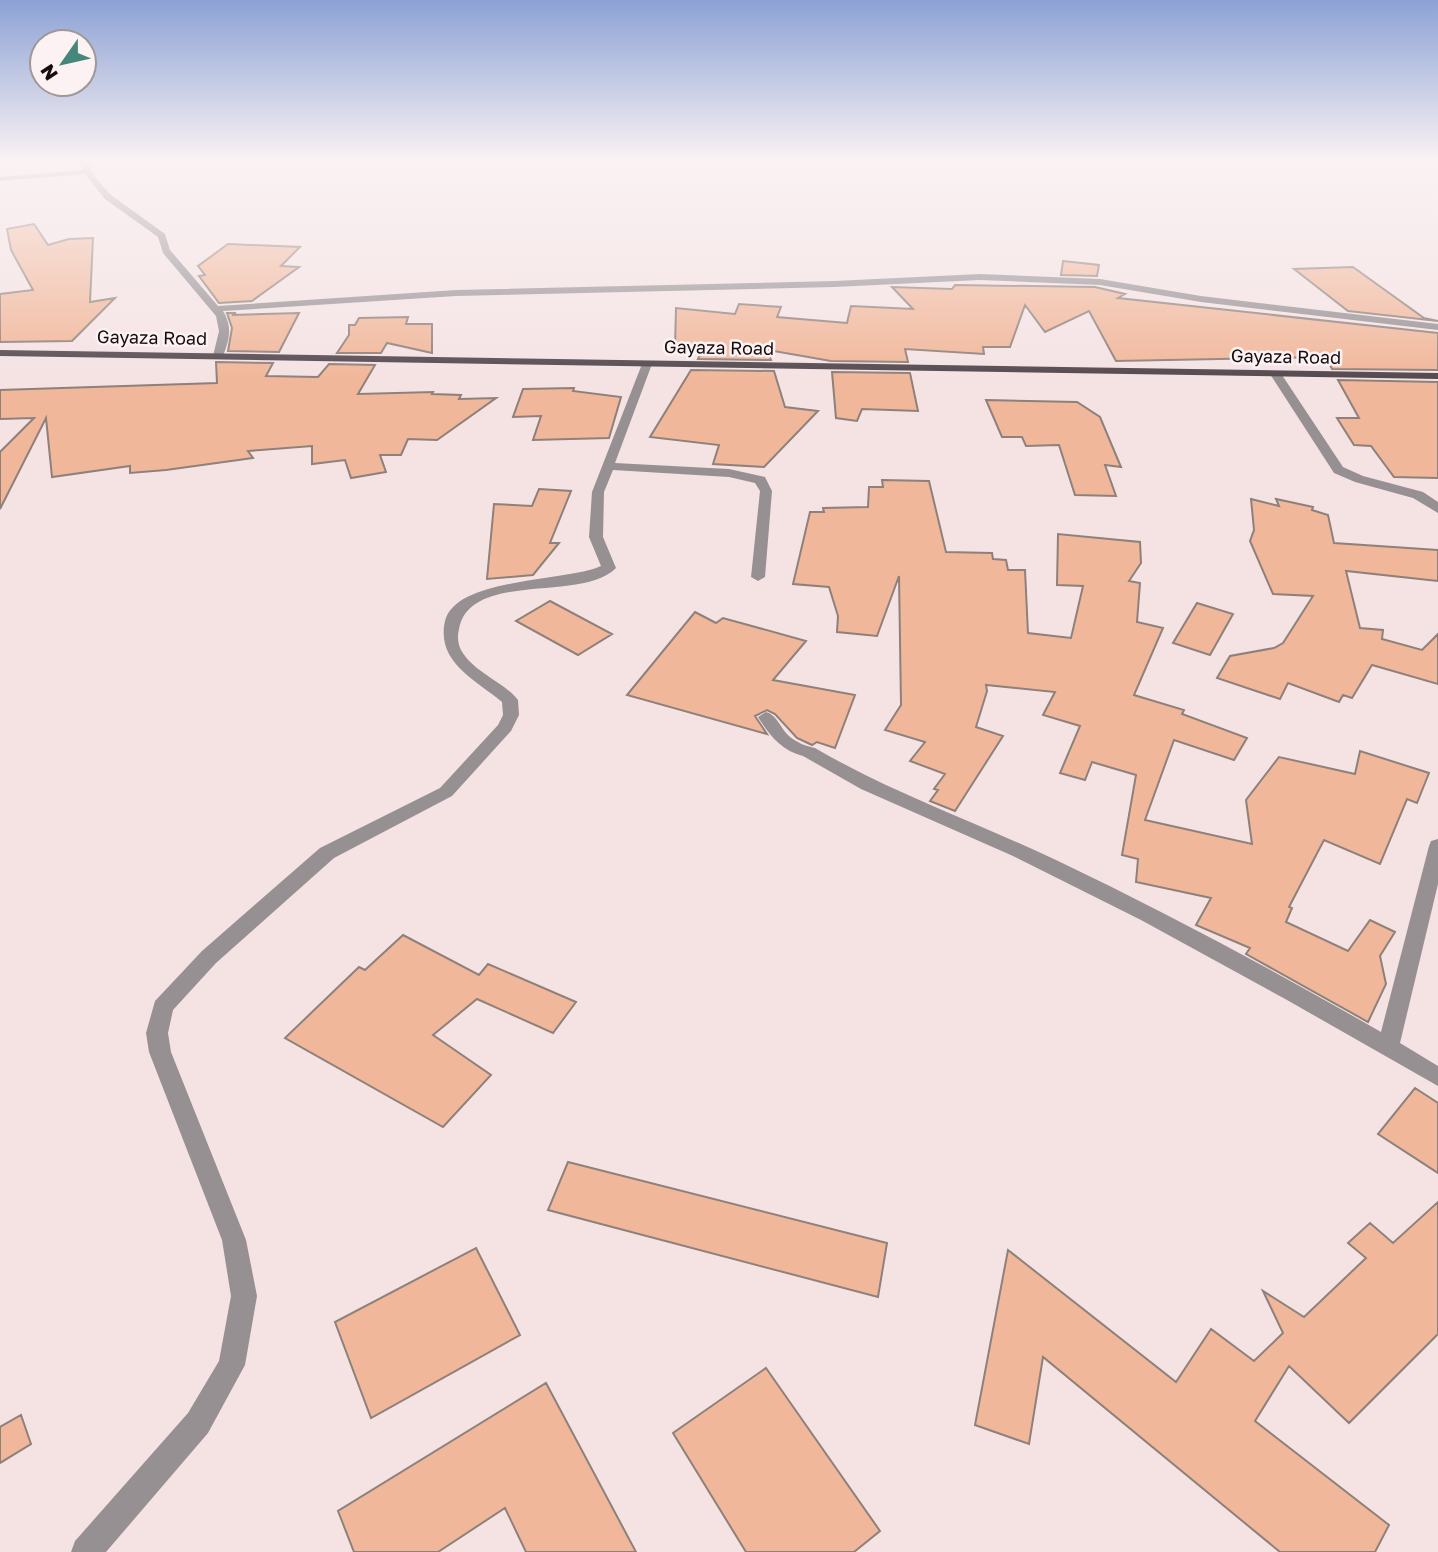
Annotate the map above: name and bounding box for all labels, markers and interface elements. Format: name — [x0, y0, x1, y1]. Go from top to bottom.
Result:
north arrow — [28, 28, 98, 98]
text: N — [35, 60, 62, 85]
street label: Gayaza Road — [97, 325, 207, 349]
street label: Gayaza Road — [664, 335, 774, 359]
street label: Gayaza Road — [1231, 344, 1341, 368]

